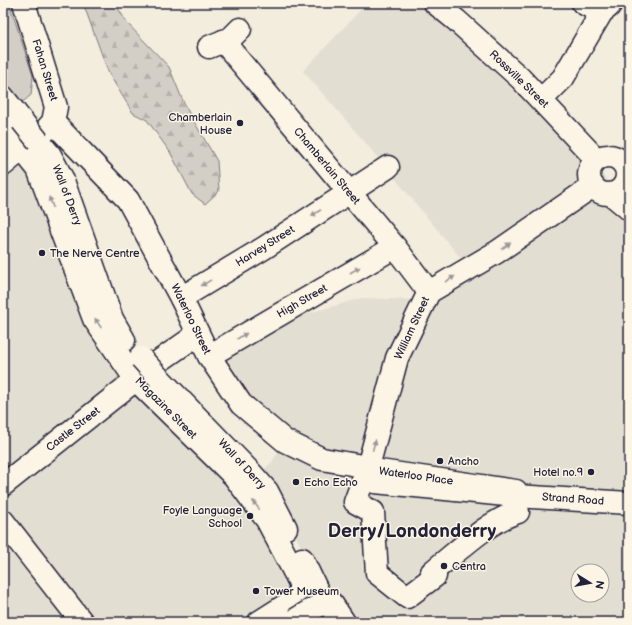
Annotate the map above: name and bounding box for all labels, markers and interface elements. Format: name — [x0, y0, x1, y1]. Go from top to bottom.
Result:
street label: Fahan Street — [29, 38, 61, 103]
street label: Rossville Street — [487, 48, 552, 111]
place label: Chamberlain House — [169, 111, 232, 137]
marker: Chamberlain House — [235, 118, 245, 128]
street label: Chamberlain Street — [291, 125, 363, 208]
street label: Wall of Derry — [49, 163, 85, 227]
one-way arrow — [47, 196, 53, 208]
one-way arrow — [310, 210, 322, 217]
street label: Harvey Street — [233, 222, 297, 269]
one-way arrow — [500, 242, 511, 250]
place label: The Nerve Centre — [50, 247, 140, 260]
marker: The Nerve Centre — [37, 248, 47, 258]
one-way arrow — [349, 267, 360, 274]
one-way arrow — [444, 275, 456, 282]
one-way arrow — [200, 279, 212, 286]
street label: High Street — [274, 281, 330, 321]
street label: Waterloo Street — [168, 282, 214, 357]
street label: William Street — [392, 294, 432, 361]
one-way arrow — [94, 317, 101, 329]
one-way arrow — [237, 332, 247, 340]
street label: Magazine Street — [132, 374, 200, 442]
street label: Castle Street — [43, 404, 103, 454]
street label: Wall of Derry — [215, 436, 269, 492]
one-way arrow — [371, 439, 377, 452]
place label: Ancho — [448, 455, 479, 468]
marker: Ancho — [435, 456, 445, 466]
street label: Waterloo Place — [378, 464, 454, 488]
place label: Hotel no.9 — [533, 466, 583, 479]
marker: Hotel no.9 — [586, 467, 596, 477]
place label: Echo Echo — [304, 476, 358, 489]
marker: Echo Echo — [291, 477, 301, 487]
street label: Strand Road — [542, 490, 604, 508]
one-way arrow — [252, 500, 260, 510]
place label: Foyle Language School — [163, 504, 242, 530]
marker: Foyle Language School — [245, 511, 255, 521]
district label: Derry/Londonderry — [328, 520, 496, 543]
place label: Centra — [452, 560, 486, 573]
marker: Centra — [439, 561, 449, 571]
north arrow — [570, 563, 610, 603]
text: N — [592, 580, 606, 590]
place label: Tower Museum — [264, 585, 339, 598]
marker: Tower Museum — [251, 586, 261, 596]

